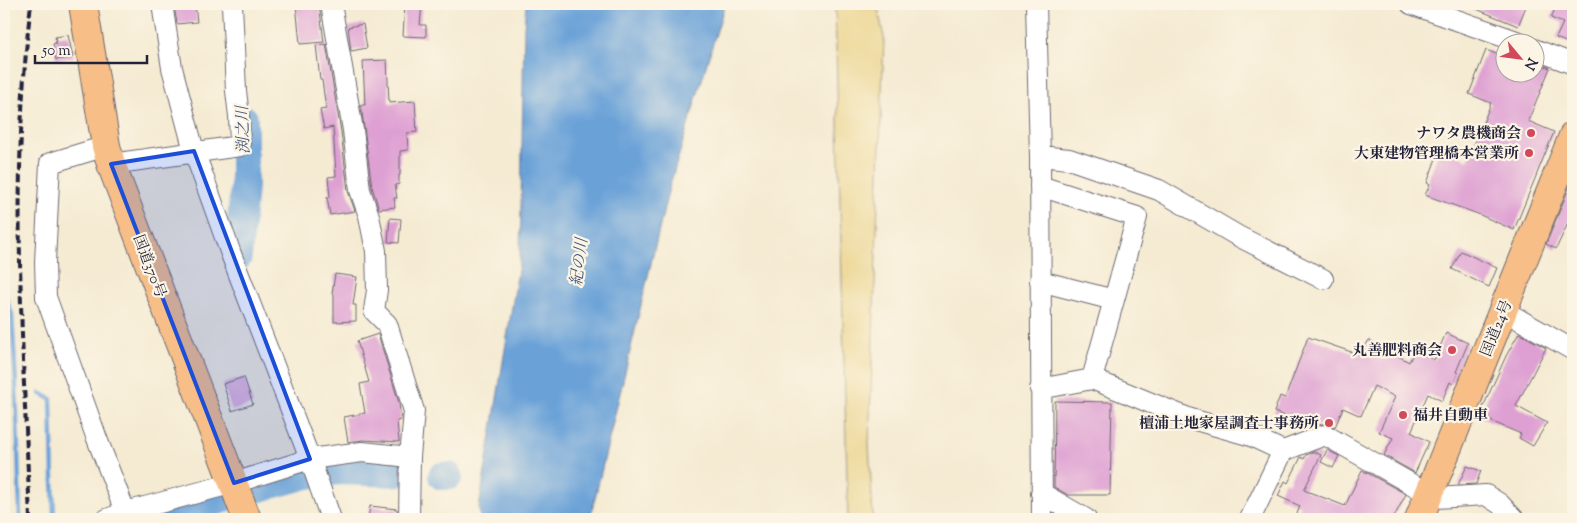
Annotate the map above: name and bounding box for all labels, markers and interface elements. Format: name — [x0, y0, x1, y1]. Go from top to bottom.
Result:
scale bar — [35, 32, 148, 64]
north arrow — [1494, 32, 1544, 82]
text: 50 m — [41, 41, 71, 62]
text: N — [1518, 54, 1541, 73]
water label: 渕之川 — [232, 104, 257, 154]
place label: ナワタ農機商会 — [1416, 124, 1521, 145]
marker: ナワタ農機商会 — [1525, 127, 1537, 139]
place label: 大東建物管理橋本営業所 — [1354, 144, 1519, 165]
marker: 大東建物管理橋本営業所 — [1523, 147, 1535, 159]
street label: 国道370号 — [127, 232, 170, 301]
water label: 紀の川 — [566, 235, 595, 288]
street label: 国道24号 — [1476, 297, 1518, 360]
place label: 丸善肥料商会 — [1352, 341, 1442, 362]
marker: 丸善肥料商会 — [1446, 344, 1458, 356]
place label: 福井自動車 — [1413, 406, 1488, 427]
marker: 福井自動車 — [1397, 409, 1409, 421]
place label: 檀浦土地家屋調査士事務所 — [1139, 414, 1319, 435]
marker: 檀浦土地家屋調査士事務所 — [1323, 417, 1335, 429]

